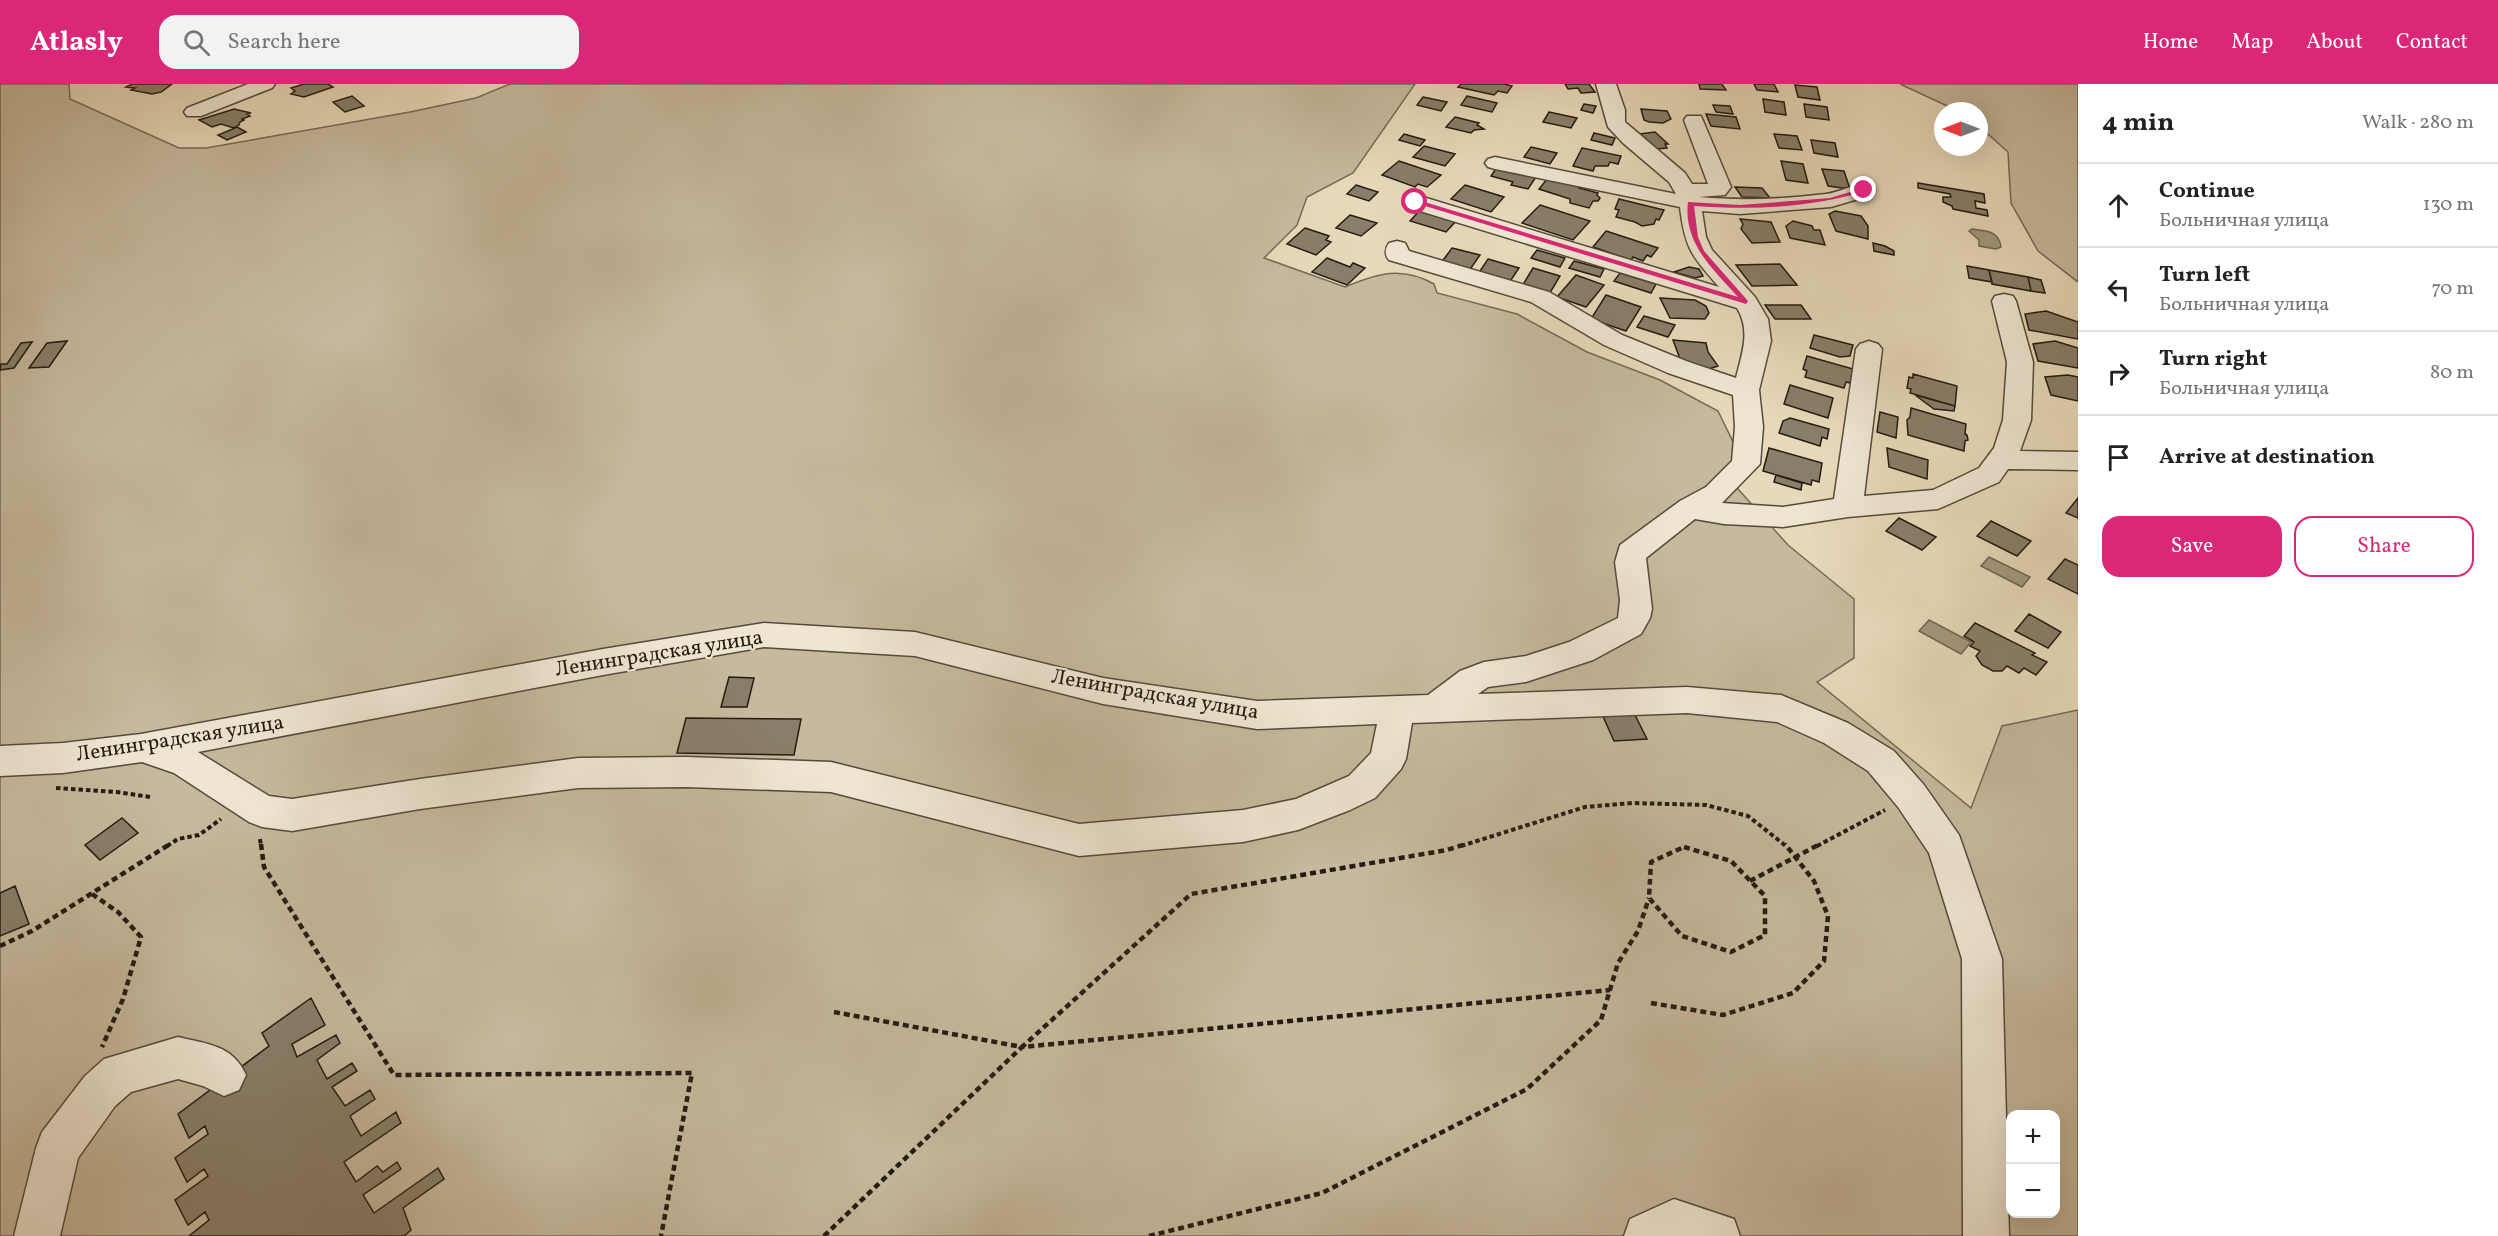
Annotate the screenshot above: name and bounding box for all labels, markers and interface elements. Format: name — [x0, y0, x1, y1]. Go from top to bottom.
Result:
search box — [159, 15, 579, 69]
text: Atlasly — [30, 23, 123, 62]
icon: search — [180, 26, 213, 59]
text: Search here — [228, 27, 340, 58]
text: Home — [2143, 28, 2198, 57]
text: Map — [2231, 28, 2273, 57]
text: About — [2306, 28, 2363, 57]
text: Contact — [2396, 28, 2468, 57]
north arrow — [1934, 102, 1988, 156]
text: 4 min — [2102, 105, 2174, 141]
text: Walk · 280 m — [2362, 109, 2474, 137]
route end — [1850, 176, 1876, 202]
text: Continue — [2159, 176, 2255, 207]
route start — [1401, 188, 1427, 214]
icon: ahead — [2102, 189, 2135, 222]
text: 130 m — [2423, 191, 2474, 219]
text: Больничная улица — [2159, 207, 2329, 235]
text: Turn left — [2159, 260, 2250, 291]
icon: left — [2102, 273, 2135, 306]
text: 70 m — [2431, 275, 2474, 303]
text: Больничная улица — [2159, 291, 2329, 319]
text: Turn right — [2159, 344, 2267, 375]
icon: right — [2102, 357, 2135, 390]
text: 80 m — [2430, 359, 2474, 387]
text: Больничная улица — [2159, 375, 2329, 403]
icon: arrive — [2102, 441, 2135, 474]
text: Arrive at destination — [2159, 442, 2375, 473]
button: Save — [2102, 516, 2282, 577]
button: Share — [2294, 516, 2474, 577]
street label: Ленинградская улица — [553, 623, 765, 685]
street label: Ленинградская улица — [1049, 662, 1261, 728]
street label: Ленинградская улица — [74, 708, 286, 770]
map controls — [2006, 1110, 2060, 1218]
button: + — [2006, 1110, 2060, 1164]
button: − — [2006, 1164, 2060, 1218]

